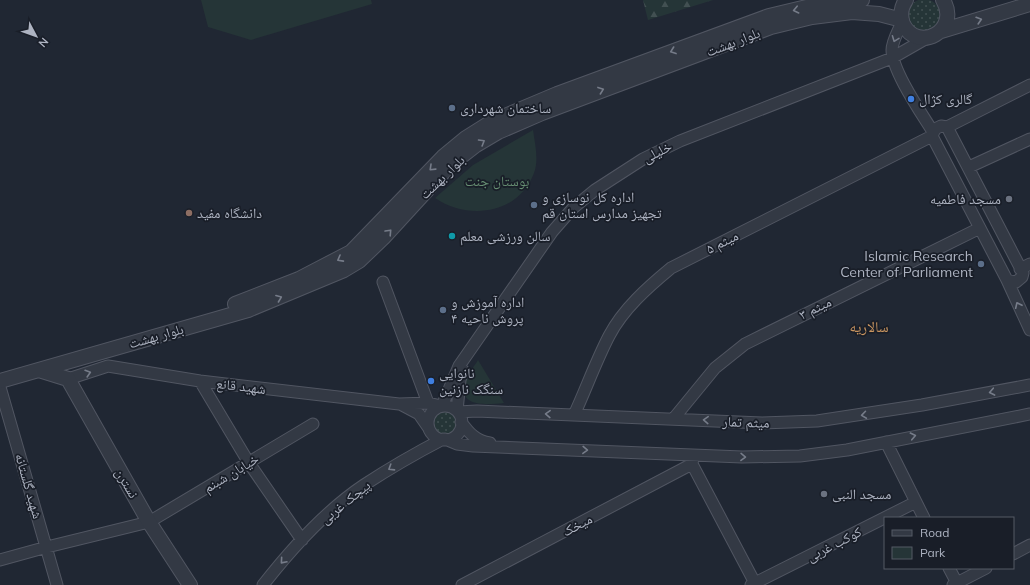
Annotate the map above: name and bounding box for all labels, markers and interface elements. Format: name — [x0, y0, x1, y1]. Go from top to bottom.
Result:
one-way arrow — [793, 5, 799, 13]
north arrow — [16, 16, 56, 56]
one-way arrow — [975, 16, 982, 25]
street label: بلوار بهشت — [704, 23, 763, 60]
text: N — [36, 35, 52, 50]
one-way arrow — [892, 36, 900, 43]
one-way arrow — [669, 47, 676, 55]
one-way arrow — [597, 87, 604, 95]
place label: گالری کژال — [919, 90, 973, 108]
marker: گالری کژال — [906, 94, 916, 104]
place label: ساختمان شهرداری — [460, 99, 551, 117]
marker: ساختمان شهرداری — [447, 103, 457, 113]
street label: خلیلی — [639, 137, 675, 167]
one-way arrow — [478, 139, 485, 147]
street label: بلوار بهشت — [416, 151, 469, 203]
one-way arrow — [429, 163, 437, 171]
park label: بوستان جنت — [465, 172, 529, 190]
place label: اداره کل نوسازی و تجهیز مدارس استان قم — [542, 188, 662, 223]
place label: مسجد فاطمیه — [930, 190, 1001, 208]
marker: مسجد فاطمیه — [1004, 194, 1014, 204]
marker: اداره کل نوسازی و تجهیز مدارس استان قم — [529, 200, 539, 210]
place label: دانشگاه مفید — [197, 204, 262, 222]
marker: دانشگاه مفید — [184, 208, 194, 218]
street label: میثم ۵ — [703, 226, 742, 259]
place label: سالن ورزشی معلم — [460, 227, 550, 246]
one-way arrow — [384, 229, 391, 237]
marker: سالن ورزشی معلم — [447, 231, 457, 241]
place label: Islamic Research Center of Parliament — [840, 247, 973, 281]
one-way arrow — [337, 254, 344, 261]
marker: Islamic Research Center of Parliament — [976, 259, 986, 269]
street label: میثم ۳ — [796, 292, 835, 324]
place label: اداره آموزش و پروش ناحیه ۴ — [451, 293, 524, 327]
one-way arrow — [275, 295, 282, 303]
one-way arrow — [1015, 302, 1023, 309]
marker: اداره آموزش و پروش ناحیه ۴ — [438, 305, 448, 315]
district label: سالاریه — [849, 317, 889, 336]
street label: بلوار بهشت — [127, 320, 186, 352]
place label: نانوایی سنگک نازنین — [439, 364, 503, 398]
one-way arrow — [84, 369, 91, 378]
street label: شهید قانع — [215, 374, 267, 399]
marker: نانوایی سنگک نازنین — [426, 376, 436, 386]
one-way arrow — [989, 387, 995, 396]
one-way arrow — [545, 410, 551, 418]
one-way arrow — [861, 410, 867, 419]
street label: میثم تمار — [721, 412, 770, 433]
one-way arrow — [703, 416, 709, 425]
one-way arrow — [910, 433, 917, 441]
one-way arrow — [582, 445, 588, 454]
street label: خیابان شبنم — [200, 449, 263, 497]
street label: شهید گلستانه — [11, 451, 47, 521]
one-way arrow — [740, 452, 746, 461]
one-way arrow — [388, 463, 395, 470]
street label: نسترن — [111, 465, 143, 501]
street label: پیچک غربی — [316, 476, 374, 528]
place label: مسجد النبی — [832, 485, 891, 503]
marker: مسجد النبی — [819, 489, 829, 499]
street label: میخک — [559, 510, 595, 540]
legend — [884, 517, 1014, 569]
street label: کوکب غربی — [803, 522, 865, 566]
text: Road — [920, 525, 949, 540]
text: Park — [920, 545, 946, 560]
one-way arrow — [280, 557, 287, 564]

